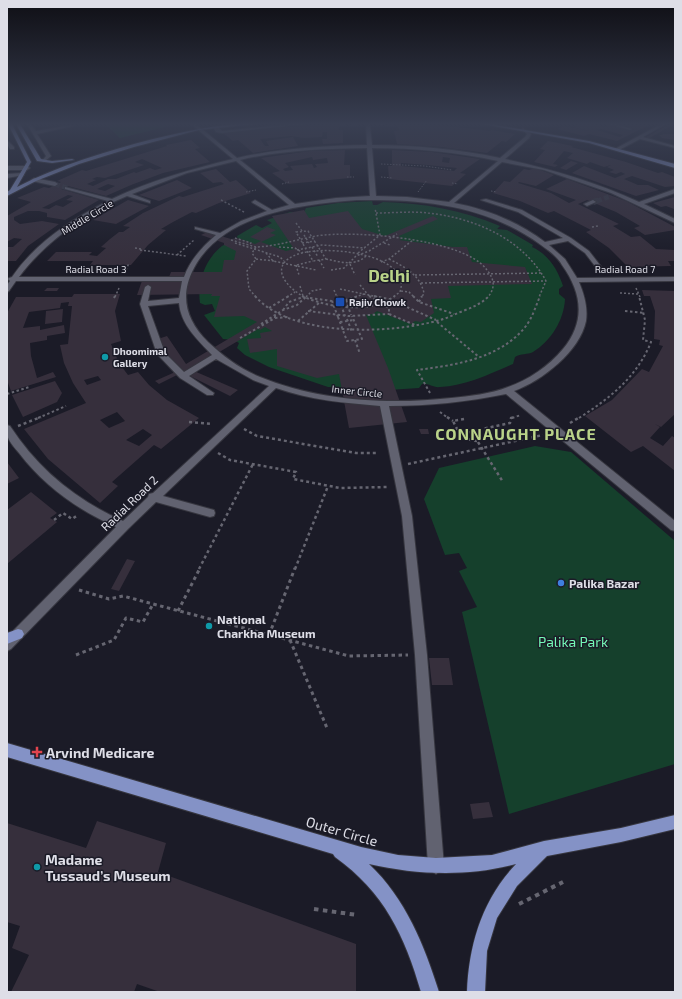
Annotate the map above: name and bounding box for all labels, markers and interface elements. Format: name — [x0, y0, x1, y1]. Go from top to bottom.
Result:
street label: Middle Circle — [59, 197, 115, 237]
street label: Radial Road 3 — [65, 263, 127, 275]
street label: Radial Road 7 — [595, 263, 655, 275]
district label: Delhi — [368, 265, 410, 285]
marker: Rajiv Chowk — [334, 296, 346, 308]
place label: Rajiv Chowk — [349, 296, 407, 308]
place label: Dhoomimal Gallery — [113, 345, 168, 370]
marker: Dhoomimal Gallery — [100, 352, 110, 362]
street label: Inner Circle — [331, 382, 383, 400]
district label: CONNAUGHT PLACE — [435, 424, 597, 443]
street label: Radial Road 2 — [98, 472, 160, 534]
place label: Palika Bazar — [569, 576, 639, 590]
marker: Palika Bazar — [556, 578, 566, 588]
place label: National Charkha Museum — [217, 612, 316, 640]
marker: National Charkha Museum — [204, 621, 214, 631]
park label: Palika Park — [538, 633, 608, 650]
place label: Arvind Medicare — [46, 744, 155, 761]
marker: Arvind Medicare — [31, 746, 43, 758]
street label: Outer Circle — [304, 813, 380, 849]
place label: Madame Tussaud’s Museum — [45, 851, 171, 884]
marker: Madame Tussaud’s Museum — [32, 862, 42, 872]

